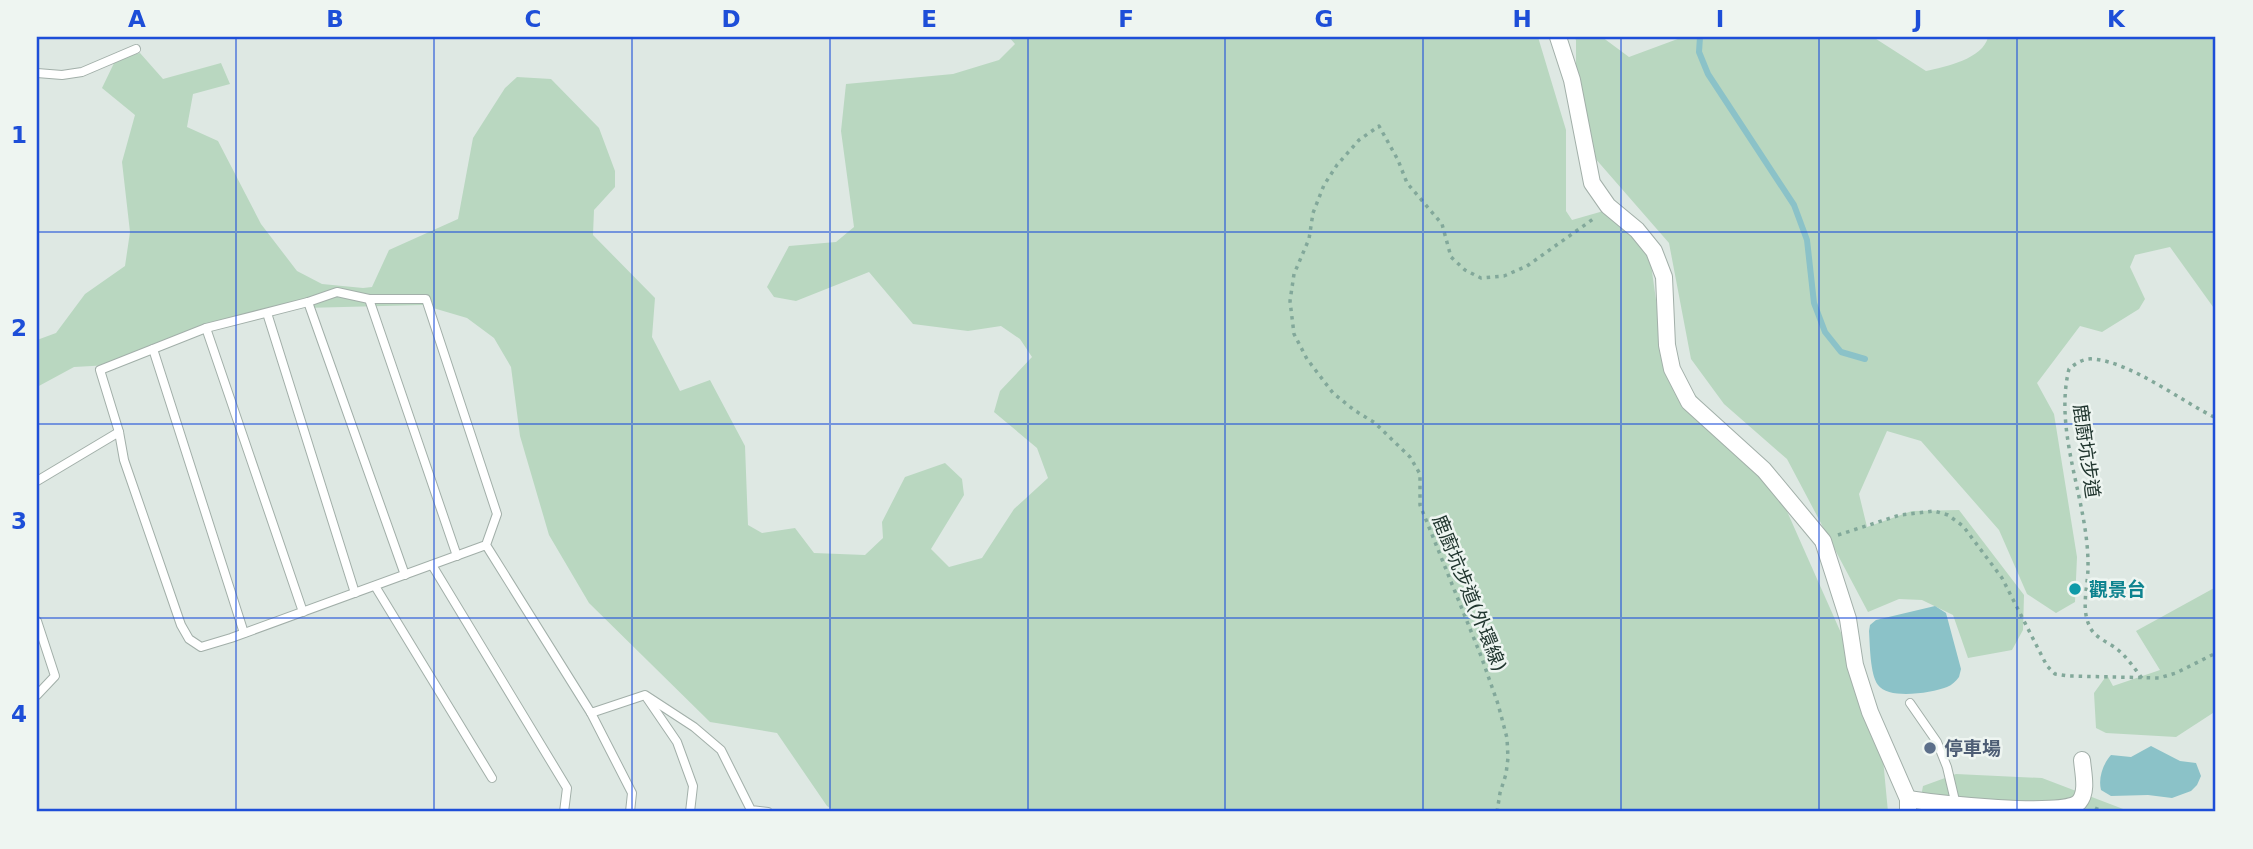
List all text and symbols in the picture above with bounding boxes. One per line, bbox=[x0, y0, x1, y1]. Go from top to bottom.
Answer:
text: A bbox=[128, 6, 146, 32]
text: B bbox=[326, 6, 344, 32]
text: C bbox=[525, 6, 541, 32]
text: D bbox=[721, 6, 741, 32]
text: E bbox=[921, 6, 937, 32]
text: F bbox=[1118, 6, 1134, 32]
text: G bbox=[1315, 6, 1333, 32]
text: H bbox=[1512, 6, 1532, 32]
text: I bbox=[1716, 6, 1724, 32]
text: J bbox=[1912, 6, 1922, 32]
text: K bbox=[2107, 6, 2126, 32]
text: 1 bbox=[11, 122, 27, 148]
text: 2 bbox=[11, 315, 27, 341]
street label: 鹿廚坑步道 bbox=[2069, 402, 2105, 500]
text: 3 bbox=[11, 508, 27, 534]
street label: 鹿廚坑步道(外環線) bbox=[1429, 512, 1511, 674]
place label: 觀景台 bbox=[2089, 578, 2146, 600]
marker: 觀景台 bbox=[2067, 581, 2083, 597]
text: 4 bbox=[11, 701, 27, 727]
place label: 停車場 bbox=[1944, 737, 2001, 759]
marker: 停車場 bbox=[1922, 740, 1938, 756]

